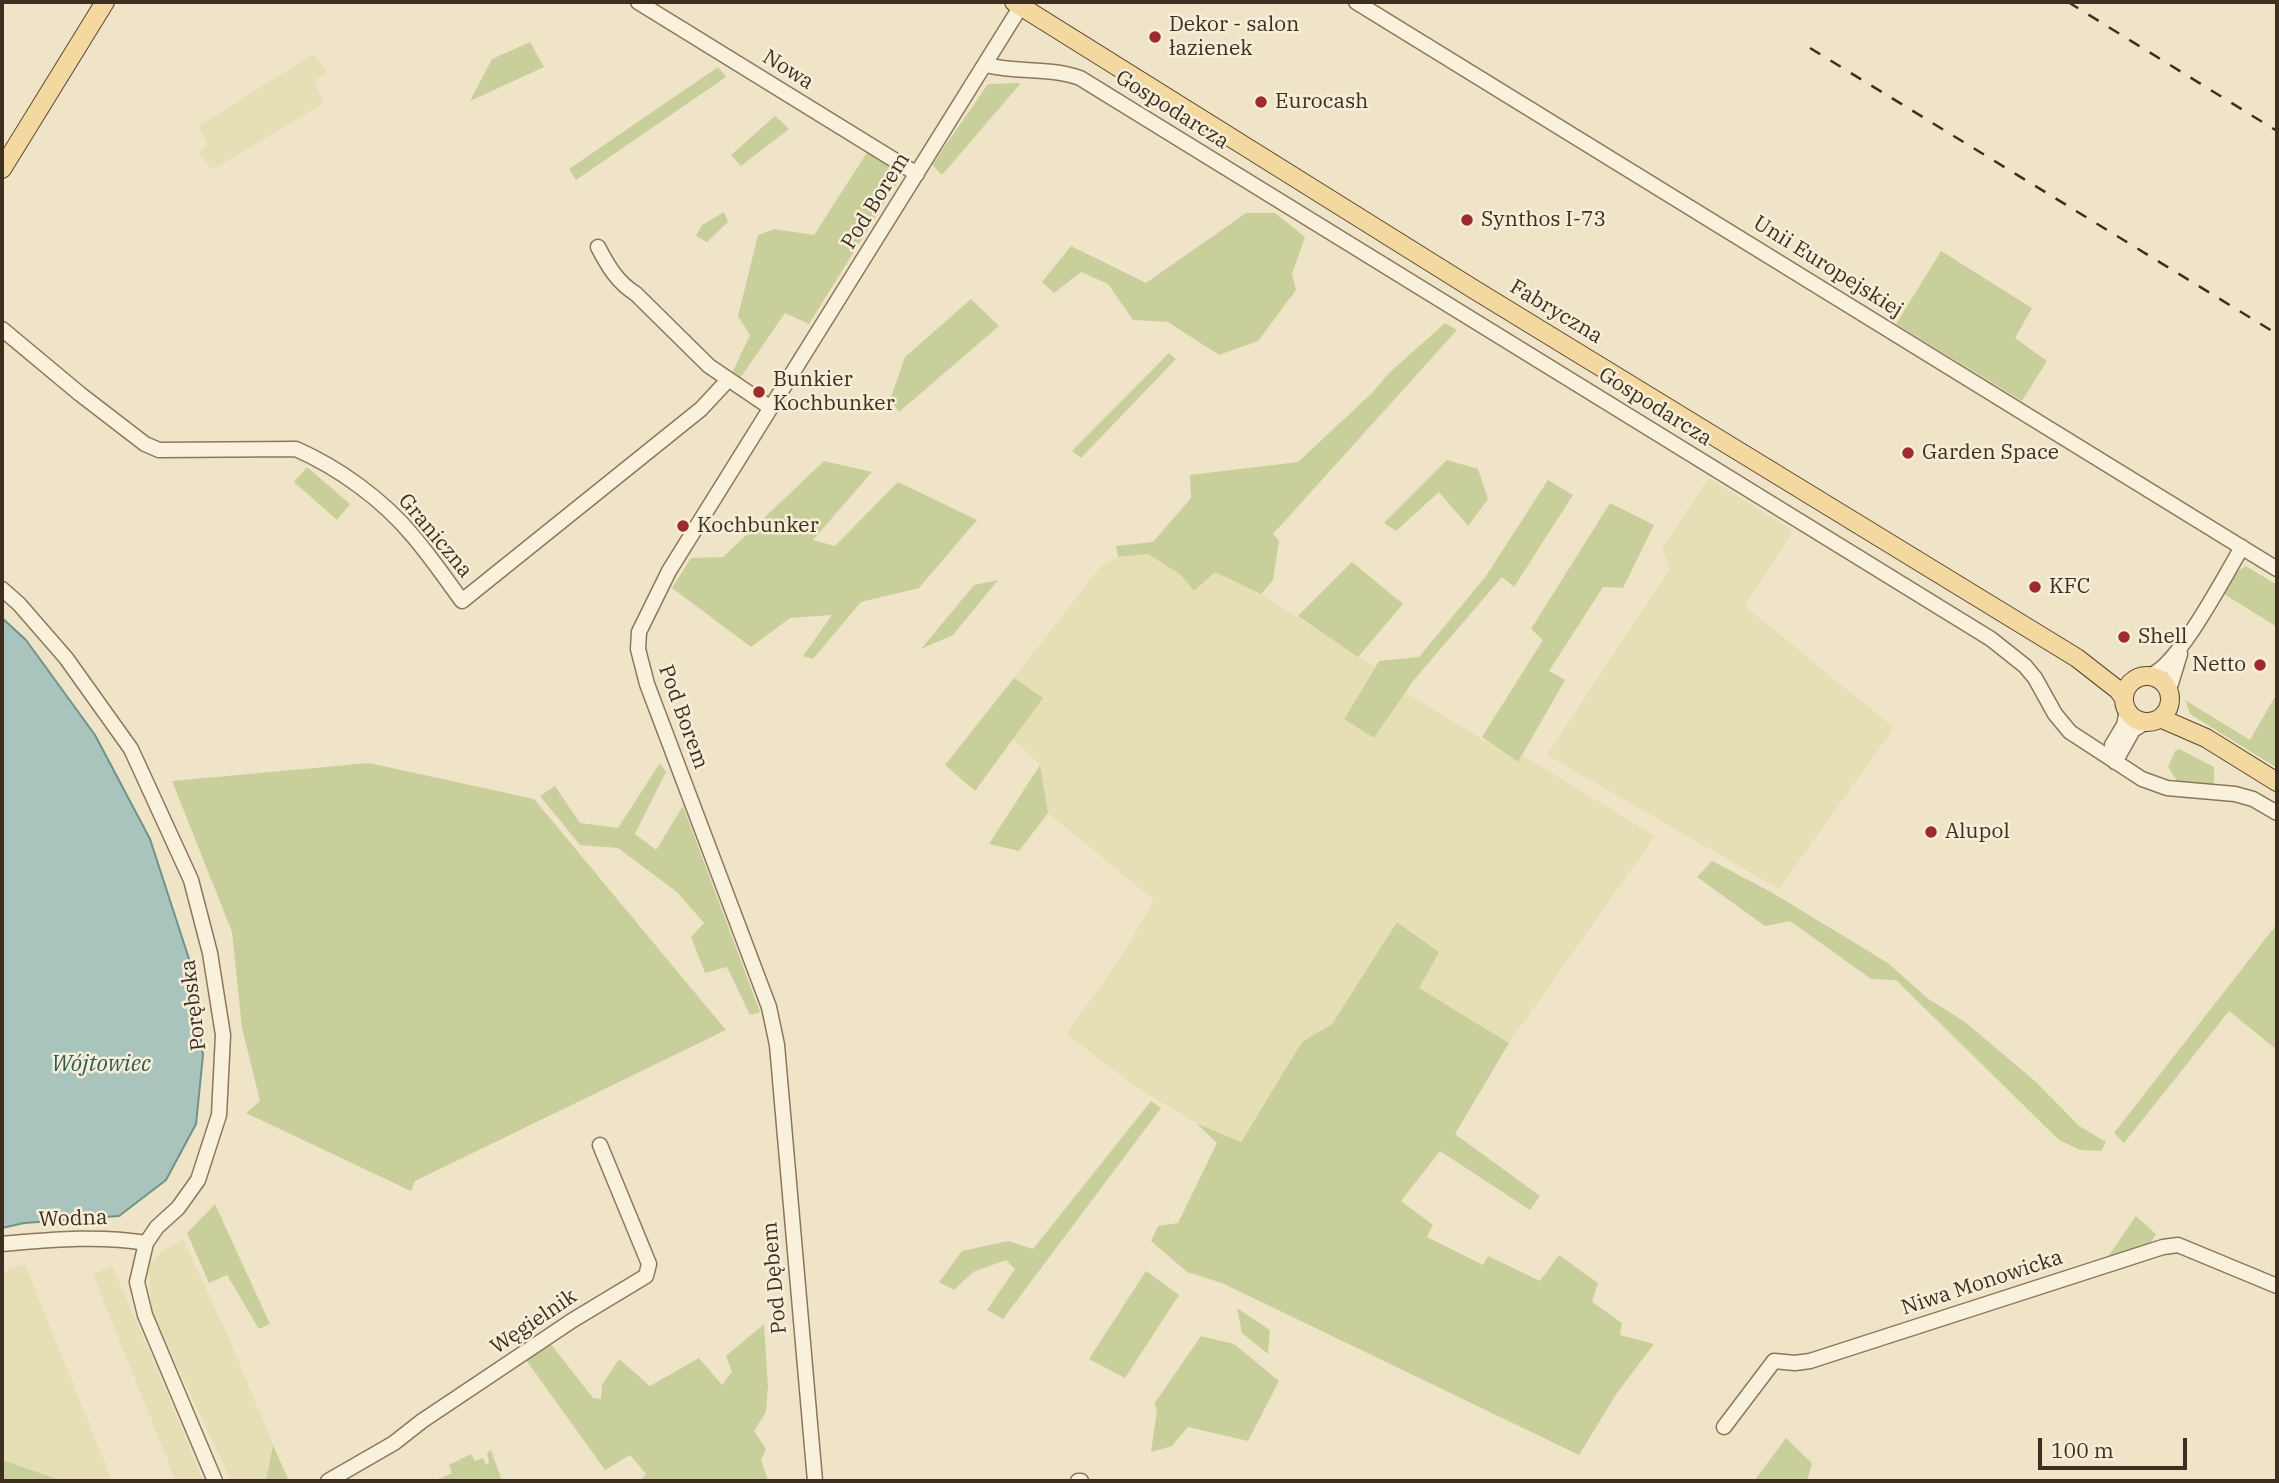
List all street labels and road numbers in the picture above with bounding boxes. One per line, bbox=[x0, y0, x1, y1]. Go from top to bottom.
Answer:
street label: Nowa bbox=[758, 45, 818, 95]
street label: Gospodarcza bbox=[1111, 65, 1233, 155]
street label: Pod Borem bbox=[836, 148, 916, 254]
street label: Unii Europejskiej bbox=[1748, 211, 1908, 323]
street label: Fabryczna bbox=[1505, 275, 1607, 349]
street label: Gospodarcza bbox=[1594, 362, 1716, 452]
street label: Graniczna bbox=[392, 489, 478, 583]
street label: Pod Borem bbox=[653, 662, 713, 772]
street label: Porębska bbox=[176, 958, 212, 1052]
street label: Wodna bbox=[38, 1205, 108, 1233]
street label: Pod Dębem bbox=[758, 1221, 792, 1335]
street label: Niwa Monowicka bbox=[1898, 1245, 2066, 1321]
street label: Węgielnik bbox=[486, 1284, 582, 1360]

